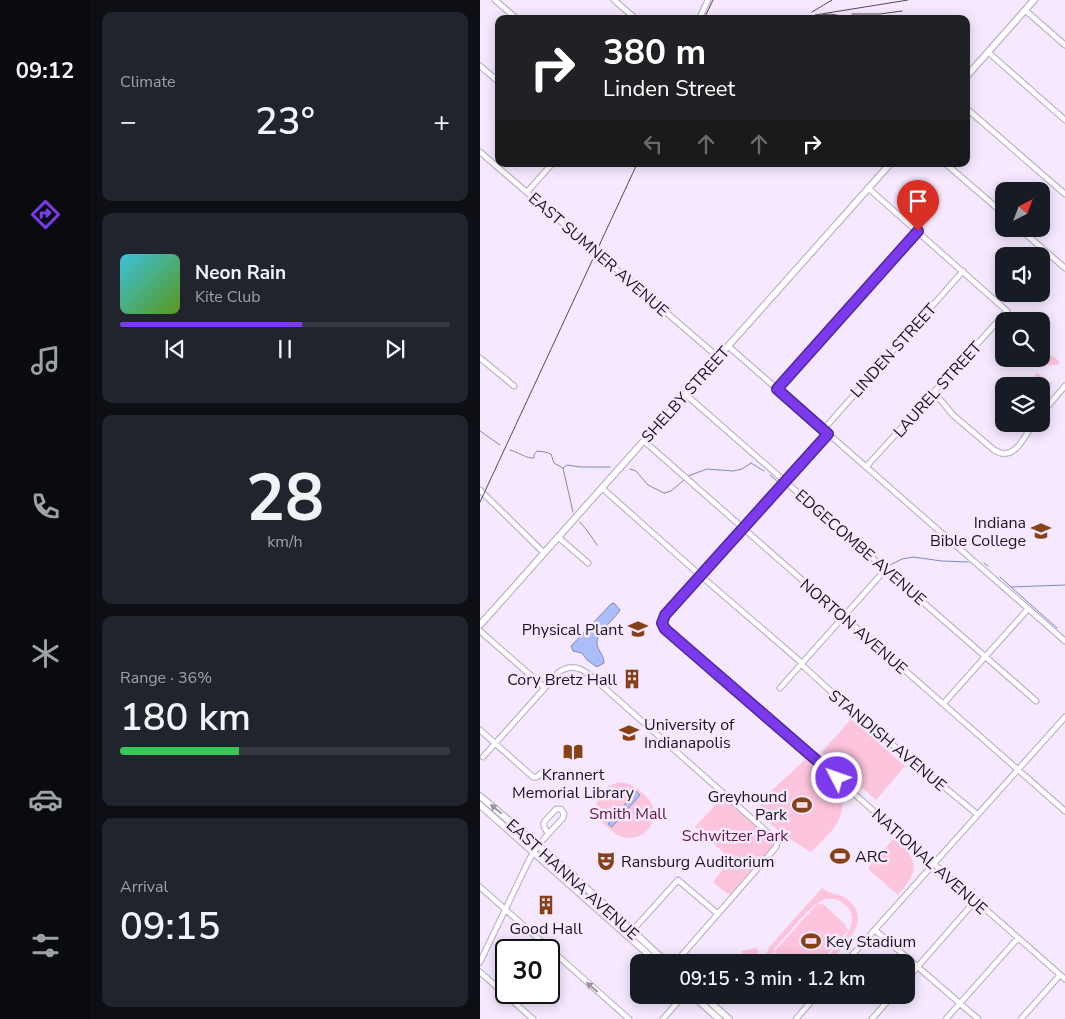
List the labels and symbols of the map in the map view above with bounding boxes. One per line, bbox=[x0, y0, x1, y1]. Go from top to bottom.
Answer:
pin bbox=[897, 180, 939, 231]
north arrow bbox=[995, 182, 1050, 238]
street label: EAST SUMNER AVENUE bbox=[524, 188, 673, 322]
street label: LINDEN STREET bbox=[845, 299, 942, 403]
street label: LAUREL STREET bbox=[889, 337, 987, 443]
street label: SHELBY STREET bbox=[637, 342, 735, 447]
street label: EDGECOMBE AVENUE bbox=[790, 485, 930, 611]
place label: Indiana Bible College bbox=[930, 512, 1026, 552]
school or university icon: Indiana Bible College bbox=[1030, 520, 1052, 542]
street label: NORTON AVENUE bbox=[795, 574, 912, 680]
school or university icon: Physical Plant bbox=[627, 618, 649, 640]
place label: Physical Plant bbox=[522, 619, 623, 641]
building icon: Cory Bretz Hall bbox=[621, 668, 643, 690]
place label: Cory Bretz Hall bbox=[507, 669, 617, 691]
street label: STANDISH AVENUE bbox=[824, 685, 951, 797]
place label: University of Indianapolis bbox=[644, 714, 735, 754]
school or university icon: University of Indianapolis bbox=[618, 722, 640, 744]
library icon: Krannert Memorial Library bbox=[562, 741, 584, 763]
position arrow bbox=[810, 751, 862, 803]
place label: Krannert Memorial Library bbox=[512, 764, 635, 804]
place label: Greyhound Park bbox=[708, 786, 788, 826]
sports icon: Greyhound Park bbox=[791, 794, 813, 816]
park label: Smith Mall bbox=[589, 803, 667, 825]
one-way arrow bbox=[489, 804, 502, 815]
street label: NATIONAL AVENUE bbox=[867, 804, 992, 920]
street label: EAST HANNA AVENUE bbox=[501, 814, 643, 945]
park label: Schwitzer Park bbox=[682, 825, 789, 847]
sports icon: ARC bbox=[829, 845, 851, 867]
place label: ARC bbox=[855, 846, 888, 868]
theatre icon: Ransburg Auditorium bbox=[595, 850, 617, 872]
place label: Ransburg Auditorium bbox=[621, 851, 775, 873]
building icon: Good Hall bbox=[535, 894, 557, 916]
place label: Good Hall bbox=[510, 918, 583, 940]
sports icon: Key Stadium bbox=[800, 930, 822, 952]
place label: Key Stadium bbox=[826, 931, 916, 953]
speed limit sign: 30 bbox=[495, 939, 560, 1004]
one-way arrow bbox=[587, 981, 599, 993]

